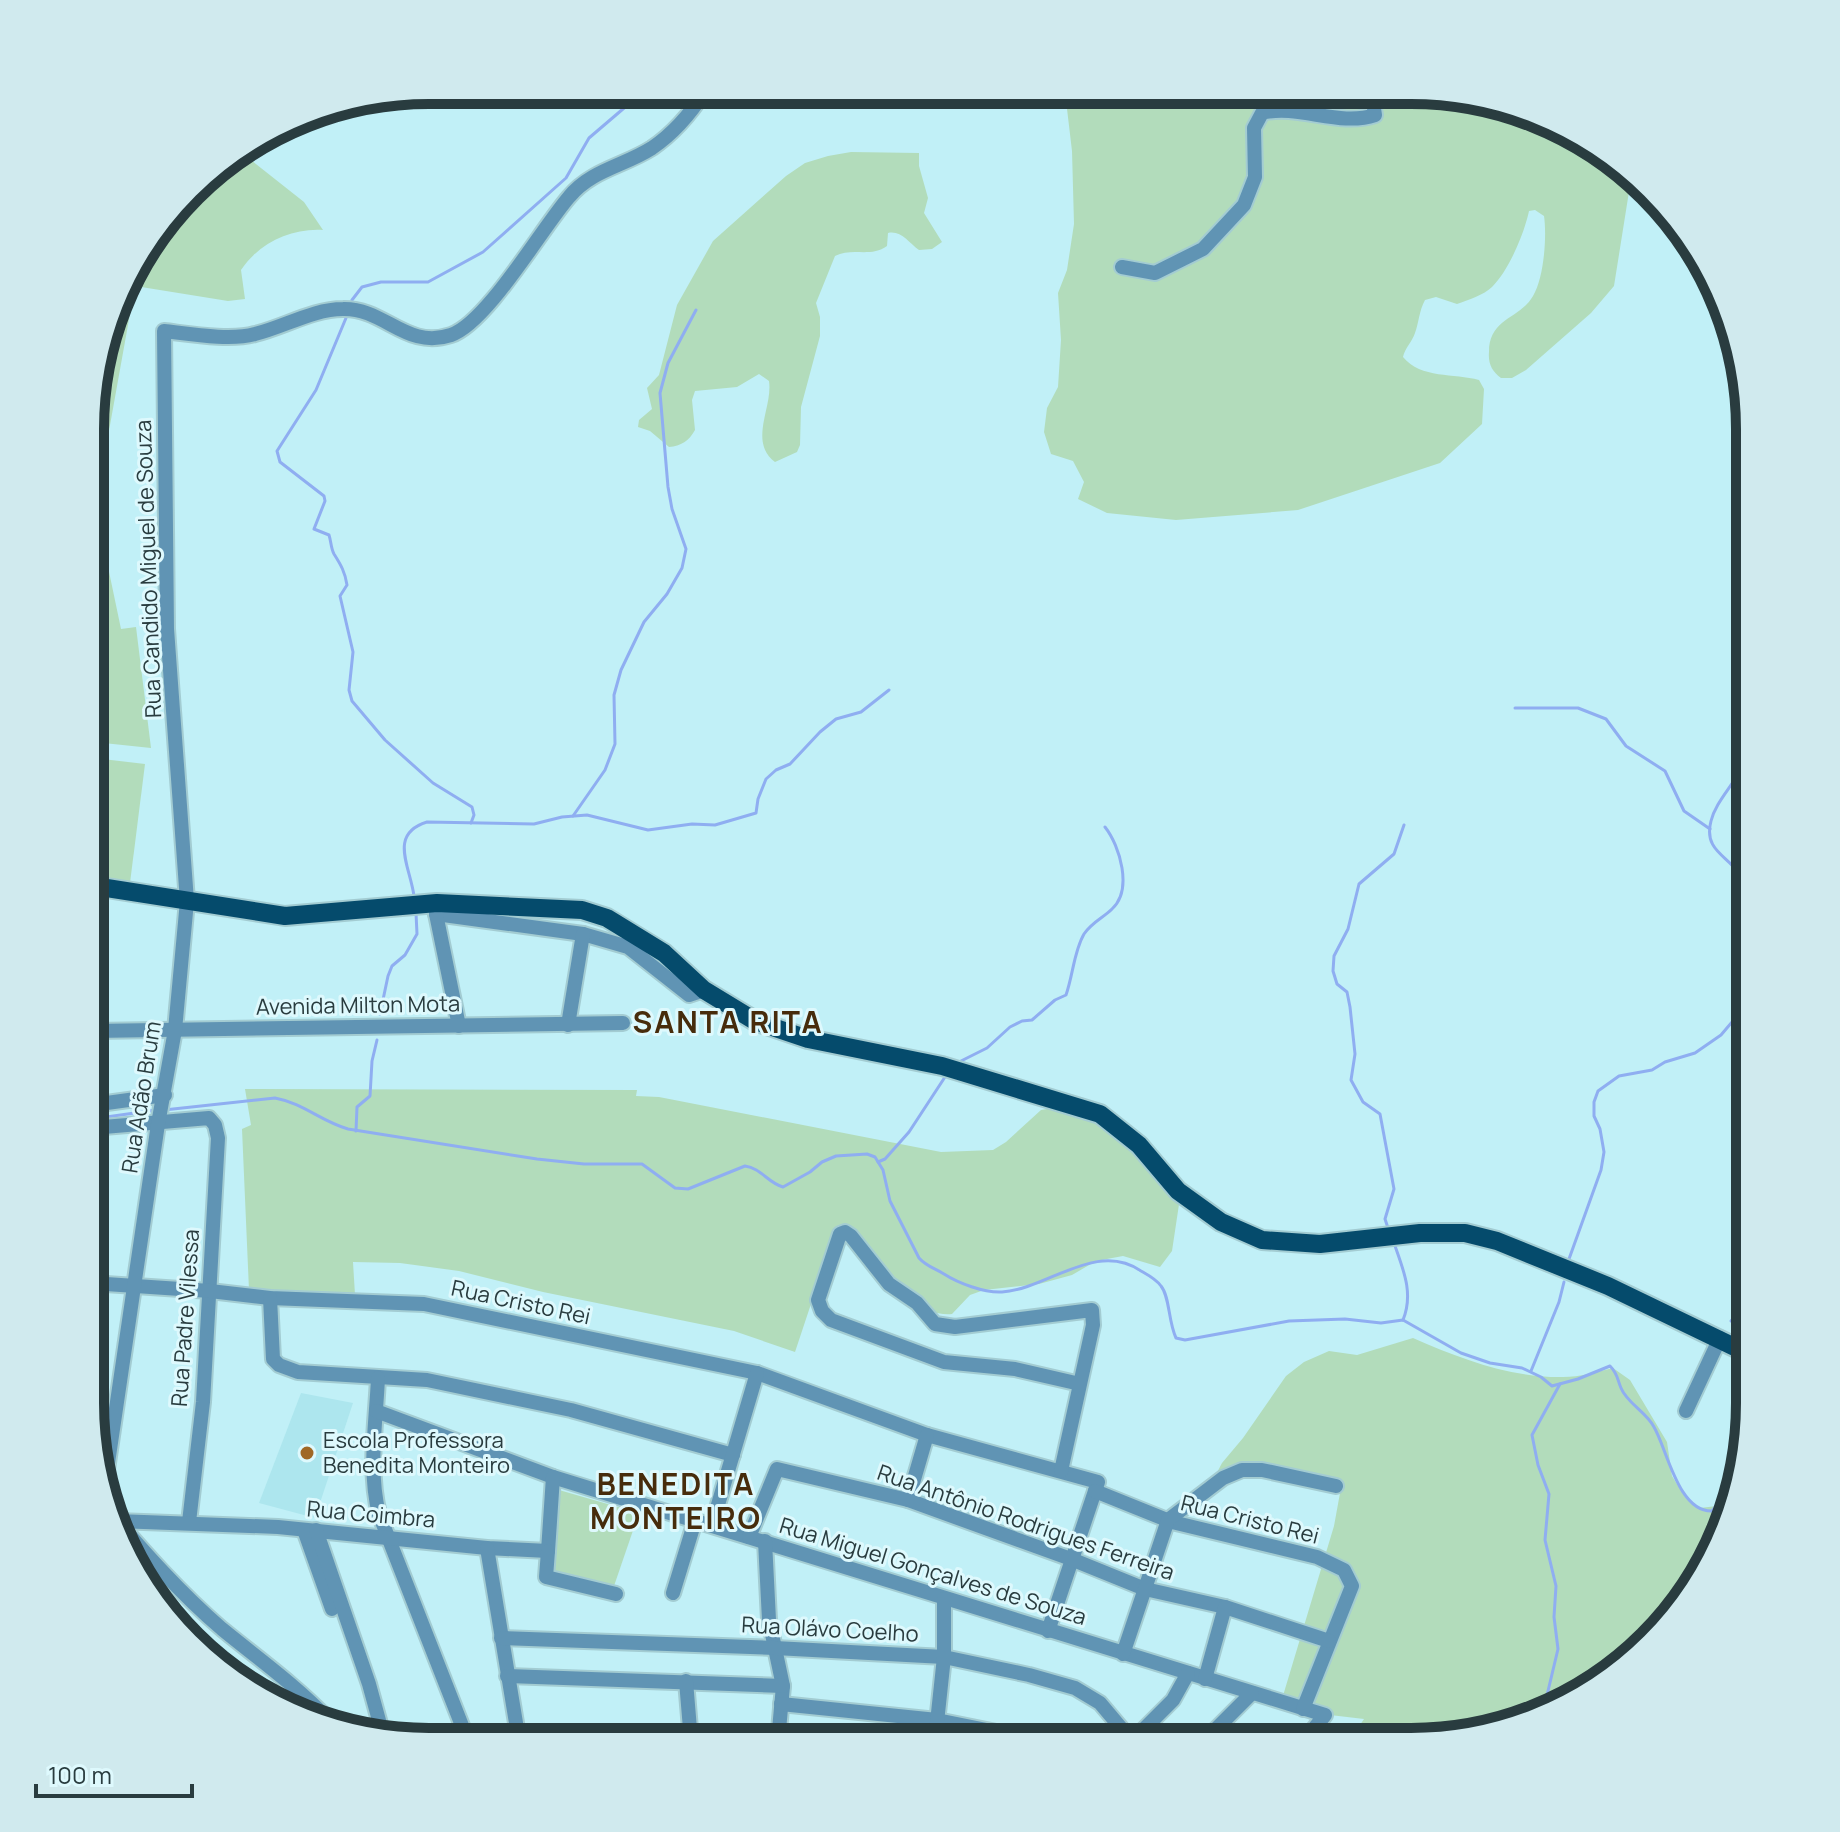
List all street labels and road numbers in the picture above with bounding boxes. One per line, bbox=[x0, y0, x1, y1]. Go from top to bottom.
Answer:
street label: Rua Candido Miguel de Souza bbox=[128, 419, 168, 719]
street label: Avenida Milton Mota bbox=[256, 988, 460, 1022]
street label: Rua Adão Brum bbox=[114, 1019, 168, 1175]
street label: Rua Padre Vilessa bbox=[164, 1228, 206, 1408]
street label: Rua Cristo Rei bbox=[449, 1273, 593, 1331]
street label: Rua Antônio Rodrigues Ferreira bbox=[873, 1457, 1179, 1587]
street label: Rua Cristo Rei bbox=[1178, 1487, 1322, 1551]
street label: Rua Coimbra bbox=[306, 1493, 436, 1535]
street label: Rua Miguel Gonçalves de Souza bbox=[776, 1510, 1090, 1632]
street label: Rua Olávo Coelho bbox=[741, 1609, 919, 1649]

